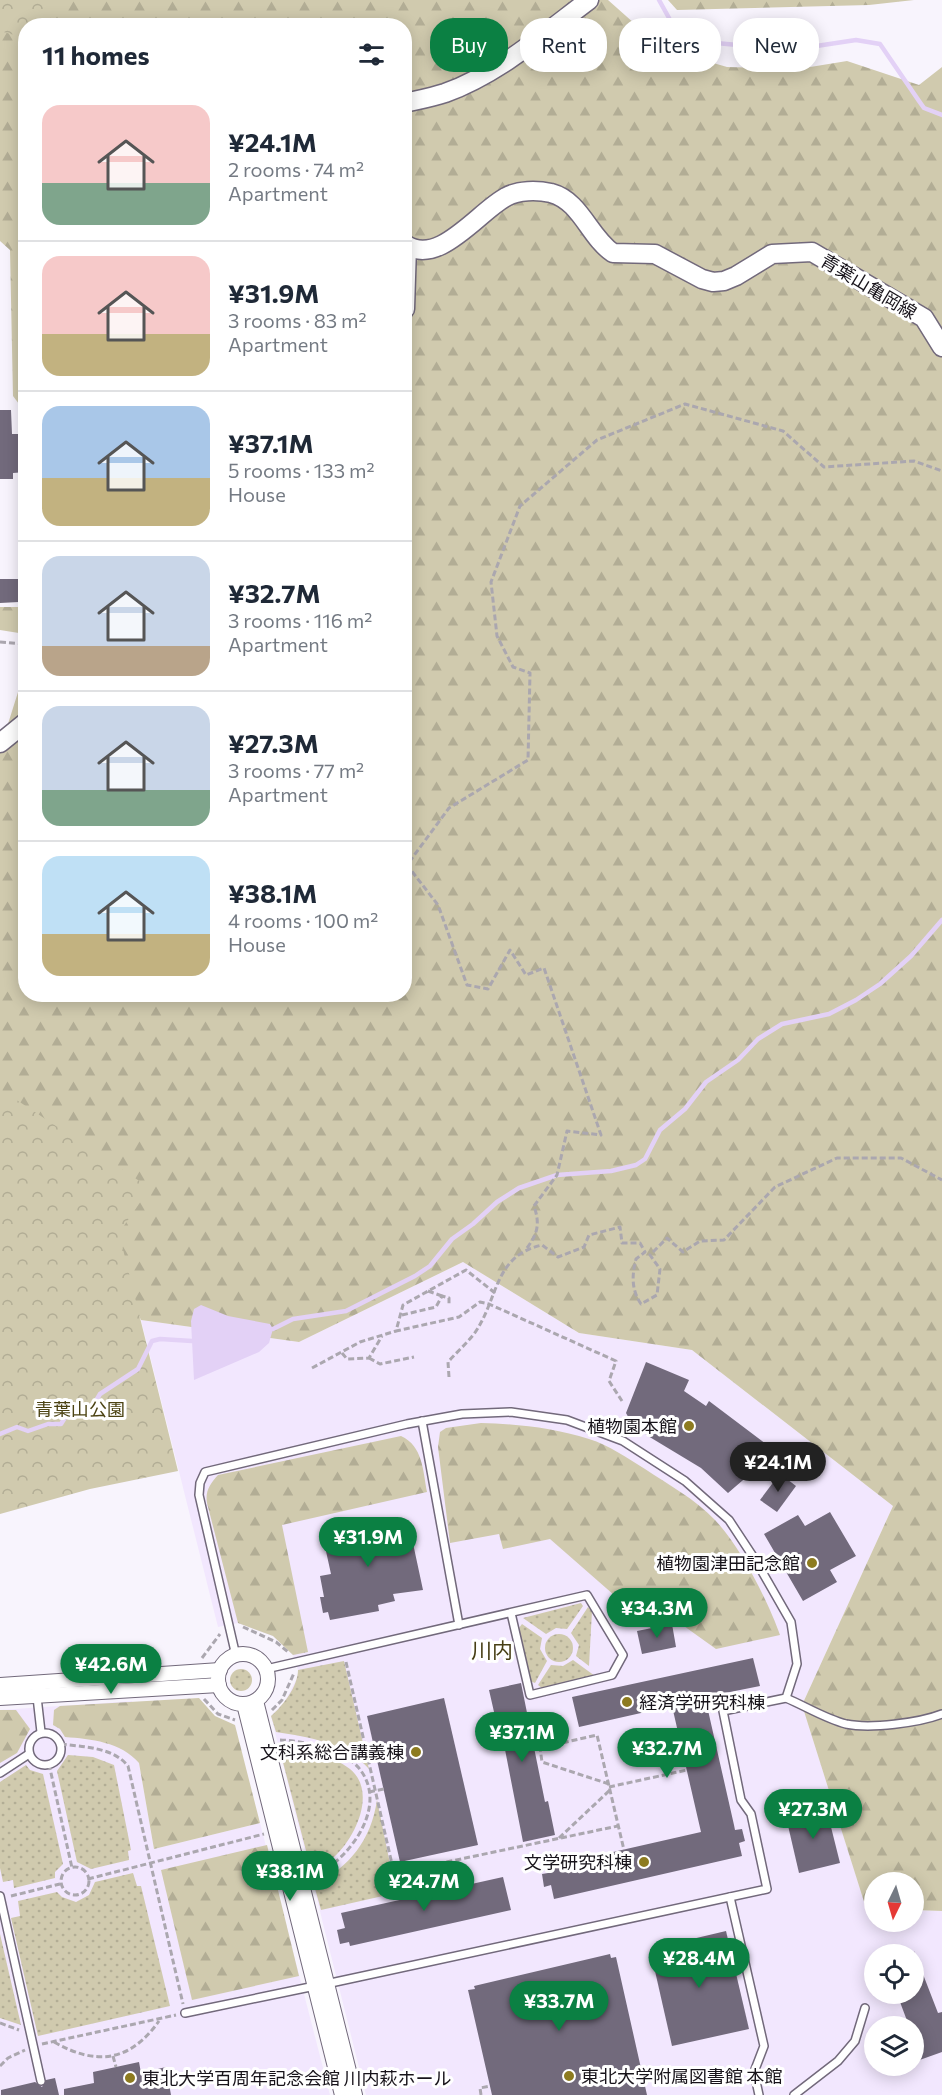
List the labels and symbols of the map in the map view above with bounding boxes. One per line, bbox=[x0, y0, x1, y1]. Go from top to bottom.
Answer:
street label: 青葉山亀岡線 bbox=[817, 249, 921, 323]
park label: 青葉山公園 bbox=[35, 1398, 125, 1420]
place label: 植物園本館 bbox=[587, 1415, 677, 1437]
marker: 植物園本館 bbox=[682, 1419, 696, 1433]
pin: ¥24.1M bbox=[729, 1442, 827, 1493]
pin: ¥31.9M bbox=[319, 1517, 417, 1568]
place label: 植物園津田記念館 bbox=[656, 1552, 800, 1574]
marker: 植物園津田記念館 bbox=[805, 1556, 819, 1570]
pin: ¥34.3M bbox=[608, 1588, 706, 1639]
district label: 川内 bbox=[471, 1637, 513, 1662]
pin: ¥42.6M bbox=[62, 1644, 160, 1695]
place label: 経済学研究科棟 bbox=[639, 1691, 765, 1713]
marker: 経済学研究科棟 bbox=[620, 1695, 634, 1709]
pin: ¥37.1M bbox=[473, 1712, 571, 1763]
pin: ¥32.7M bbox=[618, 1728, 716, 1779]
place label: 文科系総合講義棟 bbox=[260, 1741, 404, 1763]
marker: 文科系総合講義棟 bbox=[409, 1745, 423, 1759]
pin: ¥27.3M bbox=[764, 1789, 862, 1840]
pin: ¥38.1M bbox=[241, 1851, 339, 1902]
place label: 文学研究科棟 bbox=[524, 1851, 632, 1873]
marker: 文学研究科棟 bbox=[637, 1855, 651, 1869]
pin: ¥24.7M bbox=[375, 1861, 473, 1912]
north arrow bbox=[864, 1872, 924, 1932]
pin: ¥28.4M bbox=[650, 1938, 748, 1989]
pin: ¥33.7M bbox=[510, 1981, 608, 2032]
place label: 東北大学附属図書館 本館 bbox=[581, 2065, 782, 2087]
place label: 東北大学百周年記念会館 川内萩ホール bbox=[142, 2067, 451, 2089]
marker: 東北大学附属図書館 本館 bbox=[562, 2069, 576, 2083]
marker: 東北大学百周年記念会館 川内萩ホール bbox=[123, 2071, 137, 2085]

